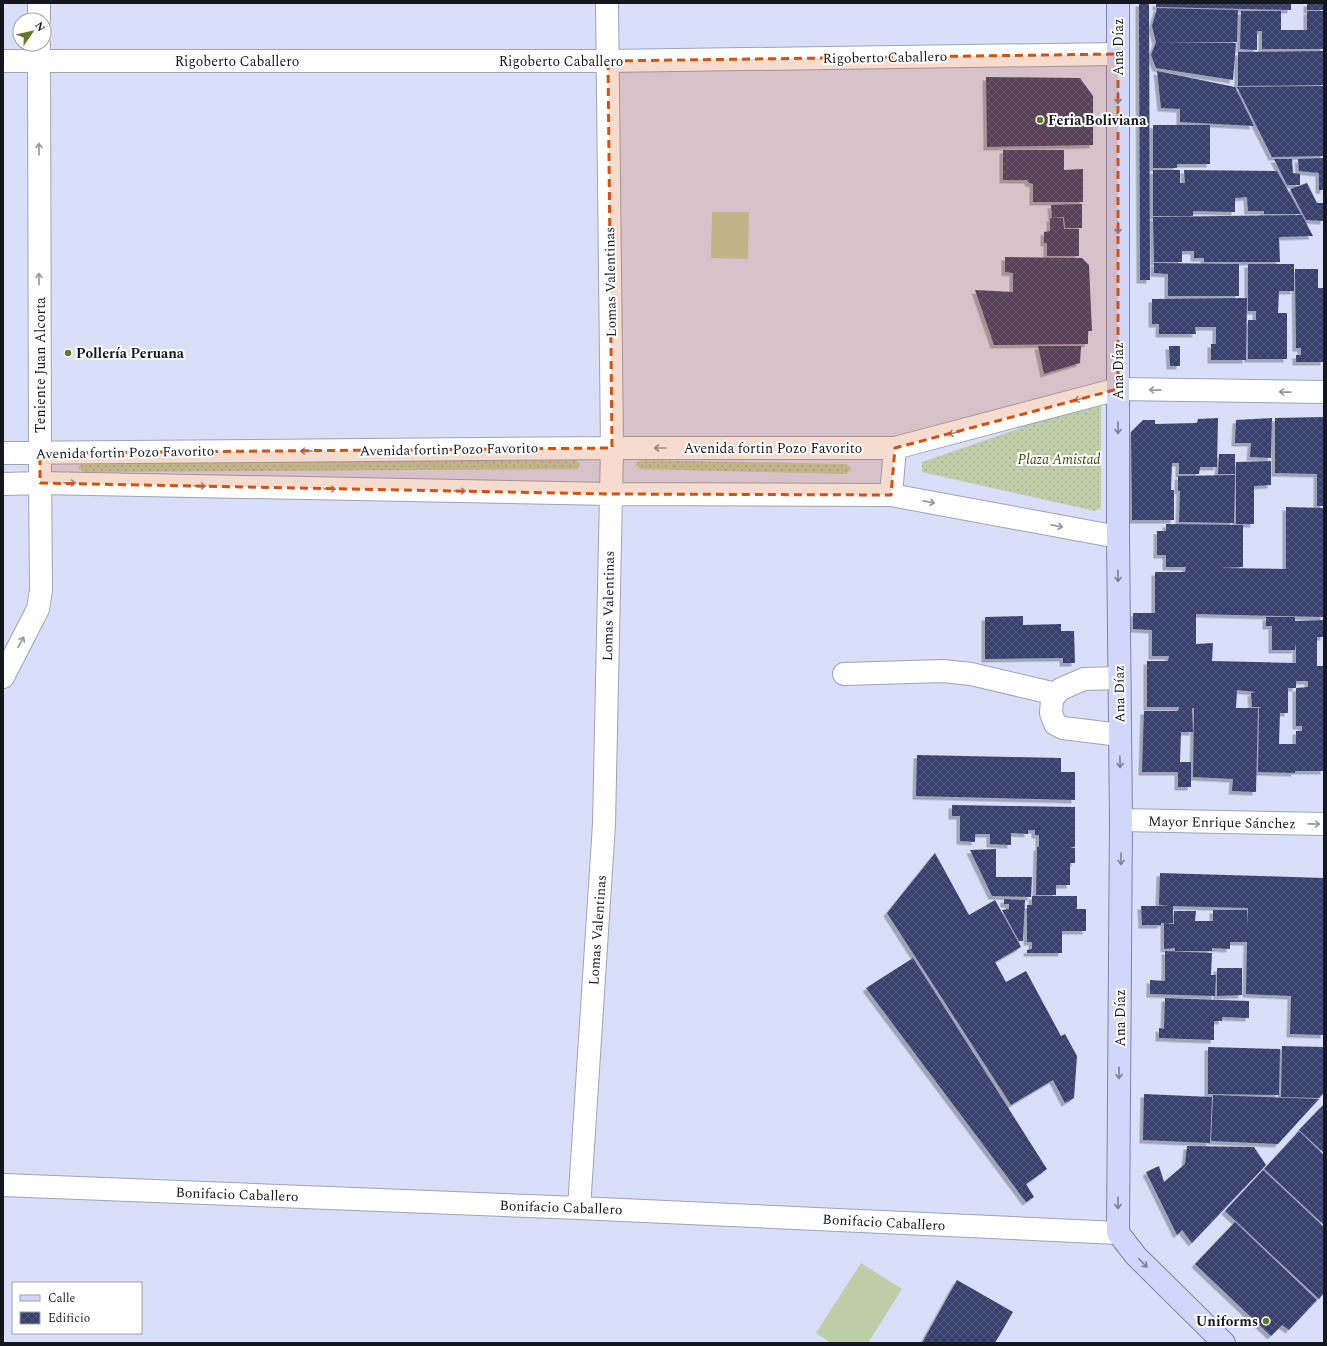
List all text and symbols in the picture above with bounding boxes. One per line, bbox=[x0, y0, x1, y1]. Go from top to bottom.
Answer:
north arrow bbox=[12, 12, 52, 52]
text: N bbox=[30, 18, 49, 35]
street label: Ana Díaz bbox=[1108, 18, 1129, 76]
street label: Rigoberto Caballero bbox=[823, 46, 948, 69]
street label: Rigoberto Caballero bbox=[175, 51, 299, 72]
street label: Rigoberto Caballero bbox=[499, 51, 623, 72]
one-way arrow bbox=[1114, 91, 1122, 104]
place label: Feria Boliviana bbox=[1048, 110, 1147, 131]
marker: Feria Boliviana bbox=[1035, 115, 1045, 125]
one-way arrow bbox=[35, 143, 43, 156]
one-way arrow bbox=[1114, 221, 1122, 234]
street label: Lomas Valentinas bbox=[599, 227, 622, 337]
one-way arrow bbox=[35, 273, 43, 286]
street label: Teniente Juan Alcorta bbox=[30, 297, 51, 433]
street label: Ana Díaz bbox=[1108, 342, 1129, 400]
place label: Pollería Peruana bbox=[76, 343, 185, 364]
marker: Pollería Peruana bbox=[63, 348, 73, 358]
one-way arrow bbox=[1149, 386, 1162, 394]
one-way arrow bbox=[1279, 388, 1292, 396]
one-way arrow bbox=[1074, 396, 1087, 404]
one-way arrow bbox=[1114, 421, 1122, 434]
one-way arrow bbox=[948, 429, 961, 437]
street label: Avenida fortin Pozo Favorito bbox=[360, 437, 538, 462]
street label: Avenida fortin Pozo Favorito bbox=[684, 438, 862, 459]
street label: Avenida fortin Pozo Favorito bbox=[36, 440, 214, 465]
one-way arrow bbox=[654, 444, 667, 452]
one-way arrow bbox=[300, 447, 313, 455]
park label: Plaza Amistad bbox=[1017, 449, 1101, 470]
one-way arrow bbox=[63, 480, 76, 487]
one-way arrow bbox=[193, 482, 206, 490]
one-way arrow bbox=[323, 485, 336, 492]
one-way arrow bbox=[453, 487, 466, 495]
one-way arrow bbox=[922, 498, 935, 506]
one-way arrow bbox=[1050, 522, 1063, 530]
street label: Lomas Valentinas bbox=[597, 551, 620, 661]
one-way arrow bbox=[1114, 569, 1122, 582]
one-way arrow bbox=[17, 636, 25, 648]
street label: Ana Díaz bbox=[1108, 665, 1131, 723]
one-way arrow bbox=[1116, 755, 1124, 768]
street label: Mayor Enrique Sánchez bbox=[1148, 811, 1296, 834]
one-way arrow bbox=[1307, 820, 1320, 828]
one-way arrow bbox=[1117, 852, 1125, 865]
street label: Lomas Valentinas bbox=[583, 874, 612, 986]
street label: Ana Díaz bbox=[1110, 989, 1131, 1047]
one-way arrow bbox=[1115, 1066, 1123, 1079]
street label: Bonifacio Caballero bbox=[175, 1182, 299, 1207]
street label: Bonifacio Caballero bbox=[499, 1195, 623, 1220]
one-way arrow bbox=[1114, 1196, 1122, 1209]
street label: Bonifacio Caballero bbox=[822, 1209, 946, 1236]
one-way arrow bbox=[1138, 1258, 1148, 1268]
legend bbox=[12, 1282, 142, 1334]
text: Calle bbox=[48, 1289, 76, 1308]
text: Edificio bbox=[48, 1309, 90, 1328]
place label: Uniforms bbox=[1196, 1311, 1258, 1332]
marker: Uniforms bbox=[1261, 1316, 1271, 1326]

